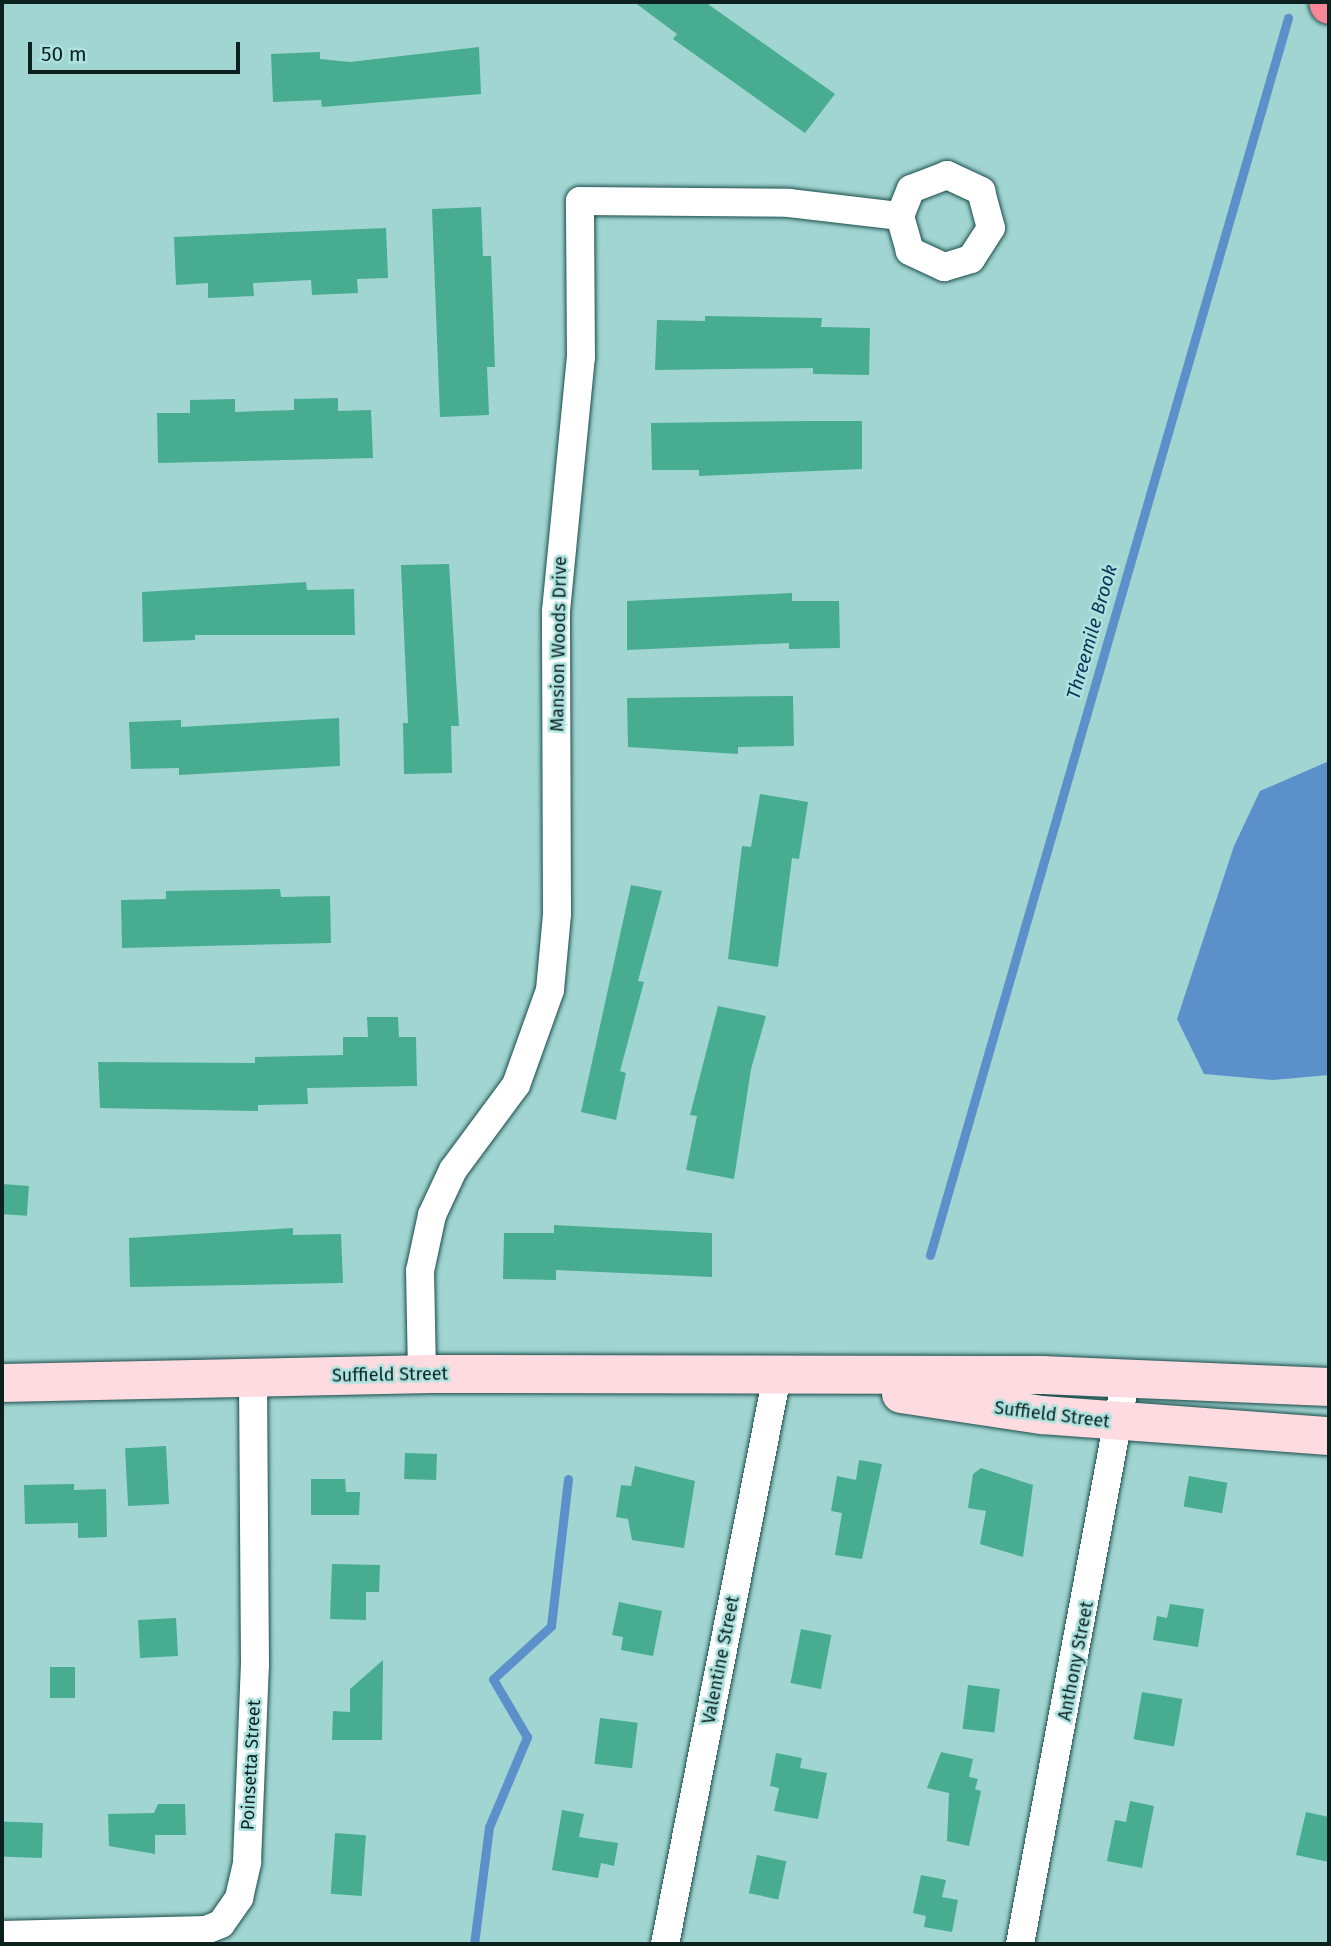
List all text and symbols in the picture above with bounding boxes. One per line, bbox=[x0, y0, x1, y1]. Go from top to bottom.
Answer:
scale bar bbox=[32, 28, 243, 72]
text: 50 m bbox=[41, 41, 87, 67]
street label: Mansion Woods Drive bbox=[547, 556, 571, 732]
water label: Threemile Brook bbox=[1062, 562, 1122, 702]
street label: Suffield Street bbox=[332, 1363, 448, 1387]
street label: Suffield Street bbox=[993, 1397, 1111, 1433]
street label: Valentine Street bbox=[698, 1594, 744, 1726]
street label: Anthony Street bbox=[1054, 1599, 1098, 1723]
street label: Poinsetta Street bbox=[237, 1699, 265, 1831]

